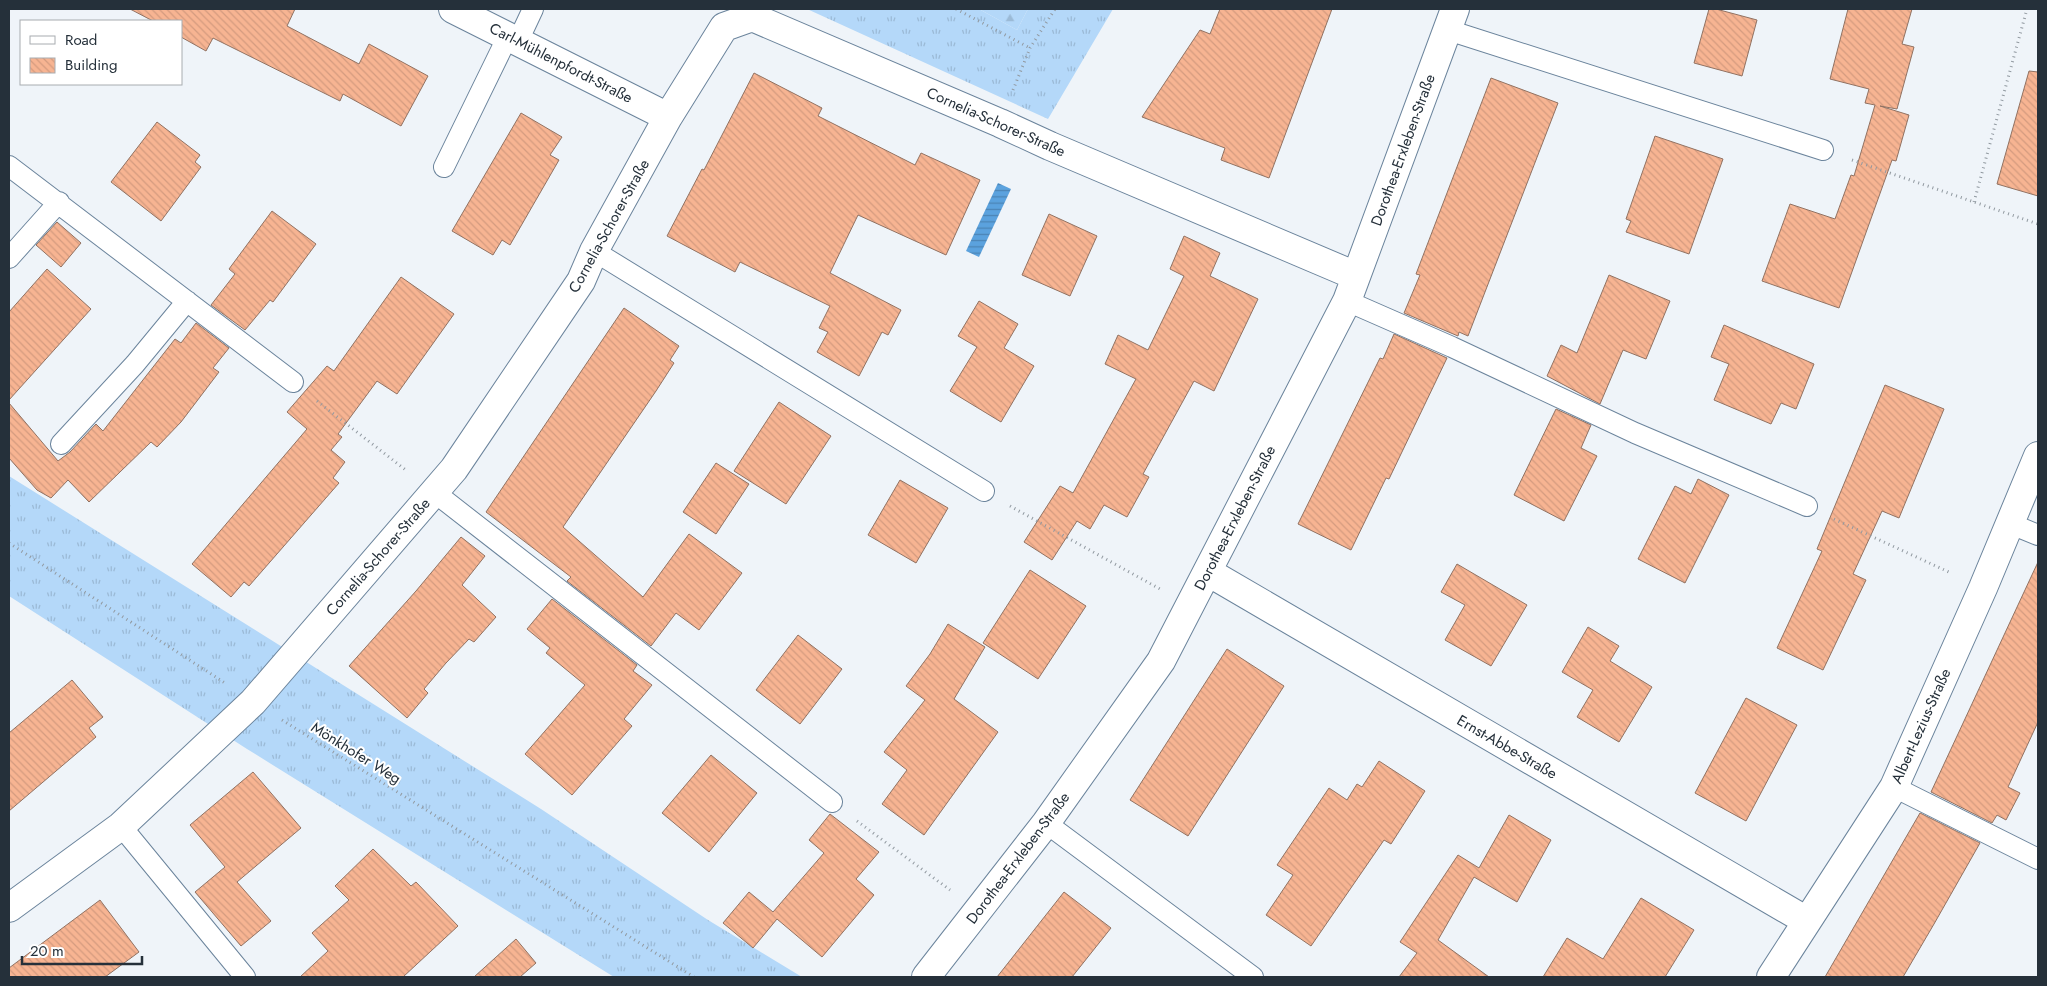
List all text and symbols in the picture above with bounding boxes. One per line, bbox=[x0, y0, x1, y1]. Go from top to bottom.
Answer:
street label: Carl-Mühlenpfordt-Straße bbox=[486, 17, 637, 109]
legend bbox=[20, 20, 182, 85]
text: Road bbox=[65, 29, 97, 51]
text: Building bbox=[65, 54, 117, 76]
street label: Dorothea-Erxleben-Straße bbox=[1365, 71, 1441, 229]
street label: Cornelia-Schorer-Straße bbox=[923, 82, 1069, 163]
street label: Cornelia-Schorer-Straße bbox=[563, 155, 655, 297]
street label: Dorothea-Erxleben-Straße bbox=[1189, 441, 1281, 594]
street label: Cornelia-Schorer-Straße bbox=[321, 493, 436, 621]
street label: Albert-Lezius-Straße bbox=[1886, 665, 1956, 787]
street label: Ernst-Abbe-Straße bbox=[1453, 709, 1561, 785]
street label: Mönkhofer Weg bbox=[307, 717, 405, 789]
street label: Dorothea-Erxleben-Straße bbox=[961, 787, 1075, 929]
scale bar bbox=[22, 934, 142, 966]
text: 20 m bbox=[30, 940, 64, 962]

